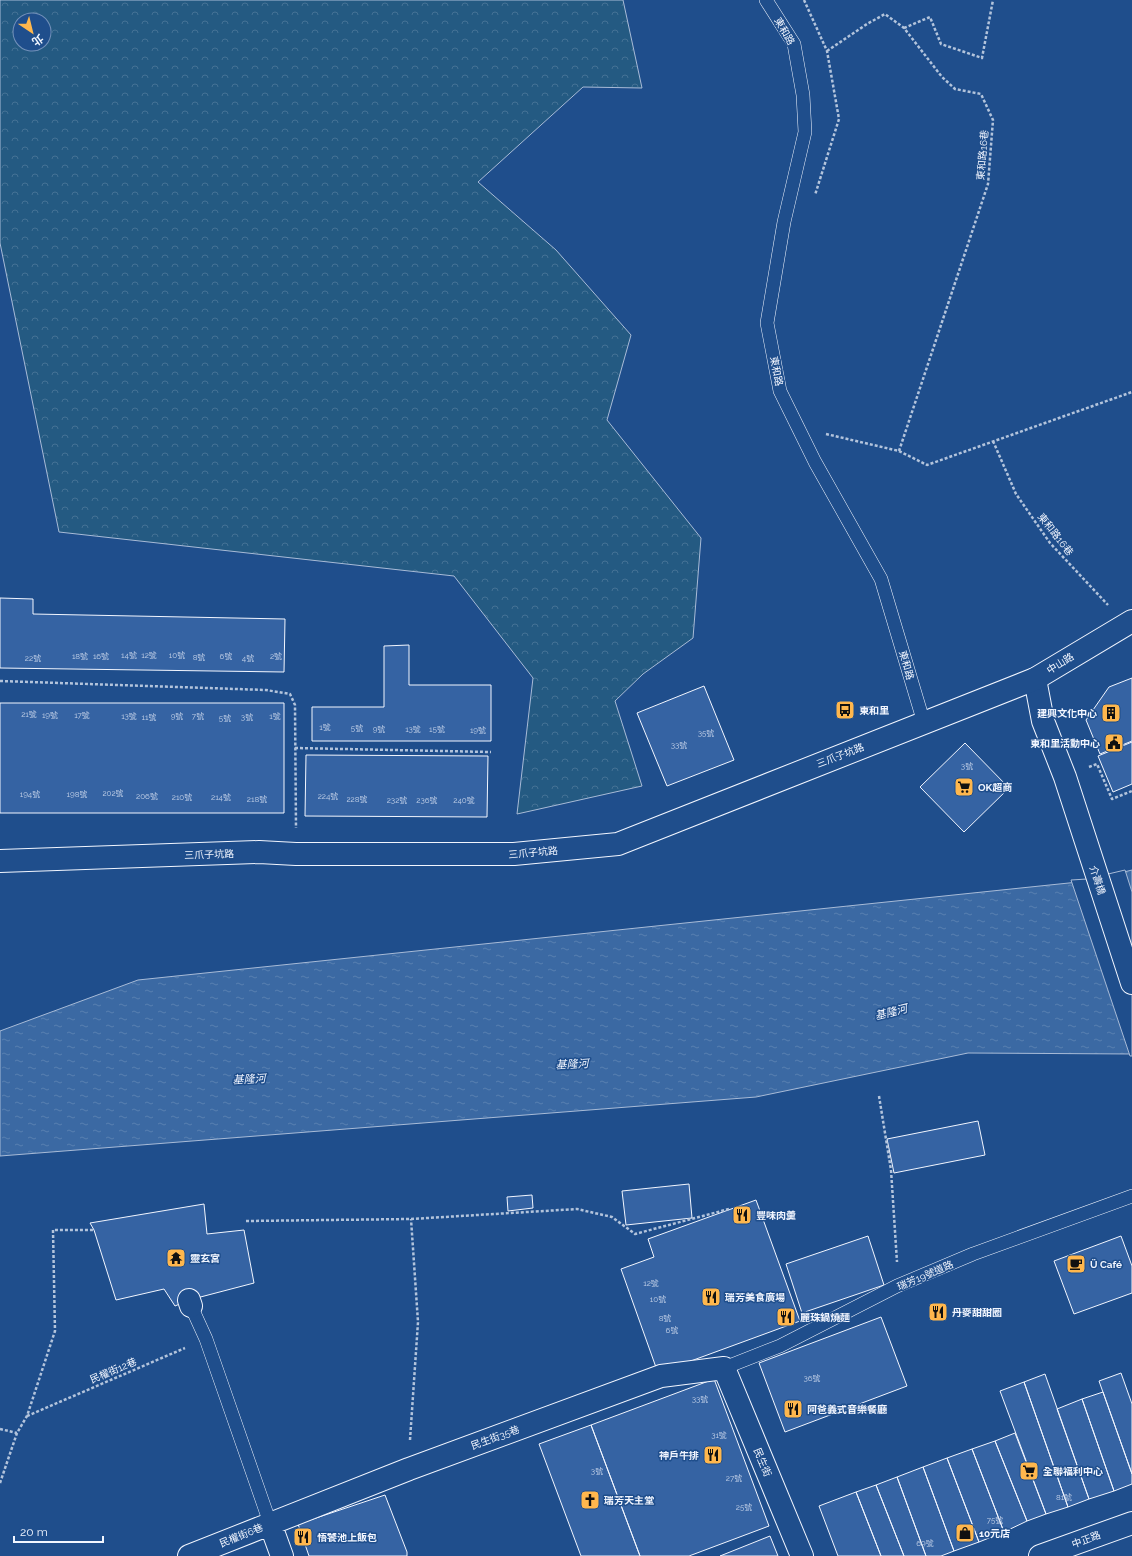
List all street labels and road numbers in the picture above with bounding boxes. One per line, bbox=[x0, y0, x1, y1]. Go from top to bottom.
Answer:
street label: 東和路 bbox=[772, 16, 797, 47]
street label: 東和路16巷 bbox=[975, 130, 990, 181]
street label: 東和路 bbox=[768, 355, 785, 387]
street label: 東和路16巷 bbox=[1036, 511, 1075, 558]
street label: 東和路 bbox=[897, 649, 916, 681]
street label: 中山路 bbox=[1045, 651, 1076, 676]
street label: 三爪子坑路 bbox=[815, 741, 865, 770]
street label: 三爪子坑路 bbox=[508, 845, 558, 860]
street label: 三爪子坑路 bbox=[184, 848, 234, 861]
street label: 介壽橋 bbox=[1088, 864, 1107, 896]
street label: 瑞芳19號道路 bbox=[895, 1259, 955, 1292]
street label: 民權街12巷 bbox=[88, 1356, 138, 1385]
street label: 民生街35巷 bbox=[469, 1424, 521, 1451]
street label: 民生街 bbox=[752, 1446, 773, 1478]
street label: 民權街6巷 bbox=[218, 1522, 265, 1549]
street label: 中正路 bbox=[1070, 1529, 1102, 1550]

